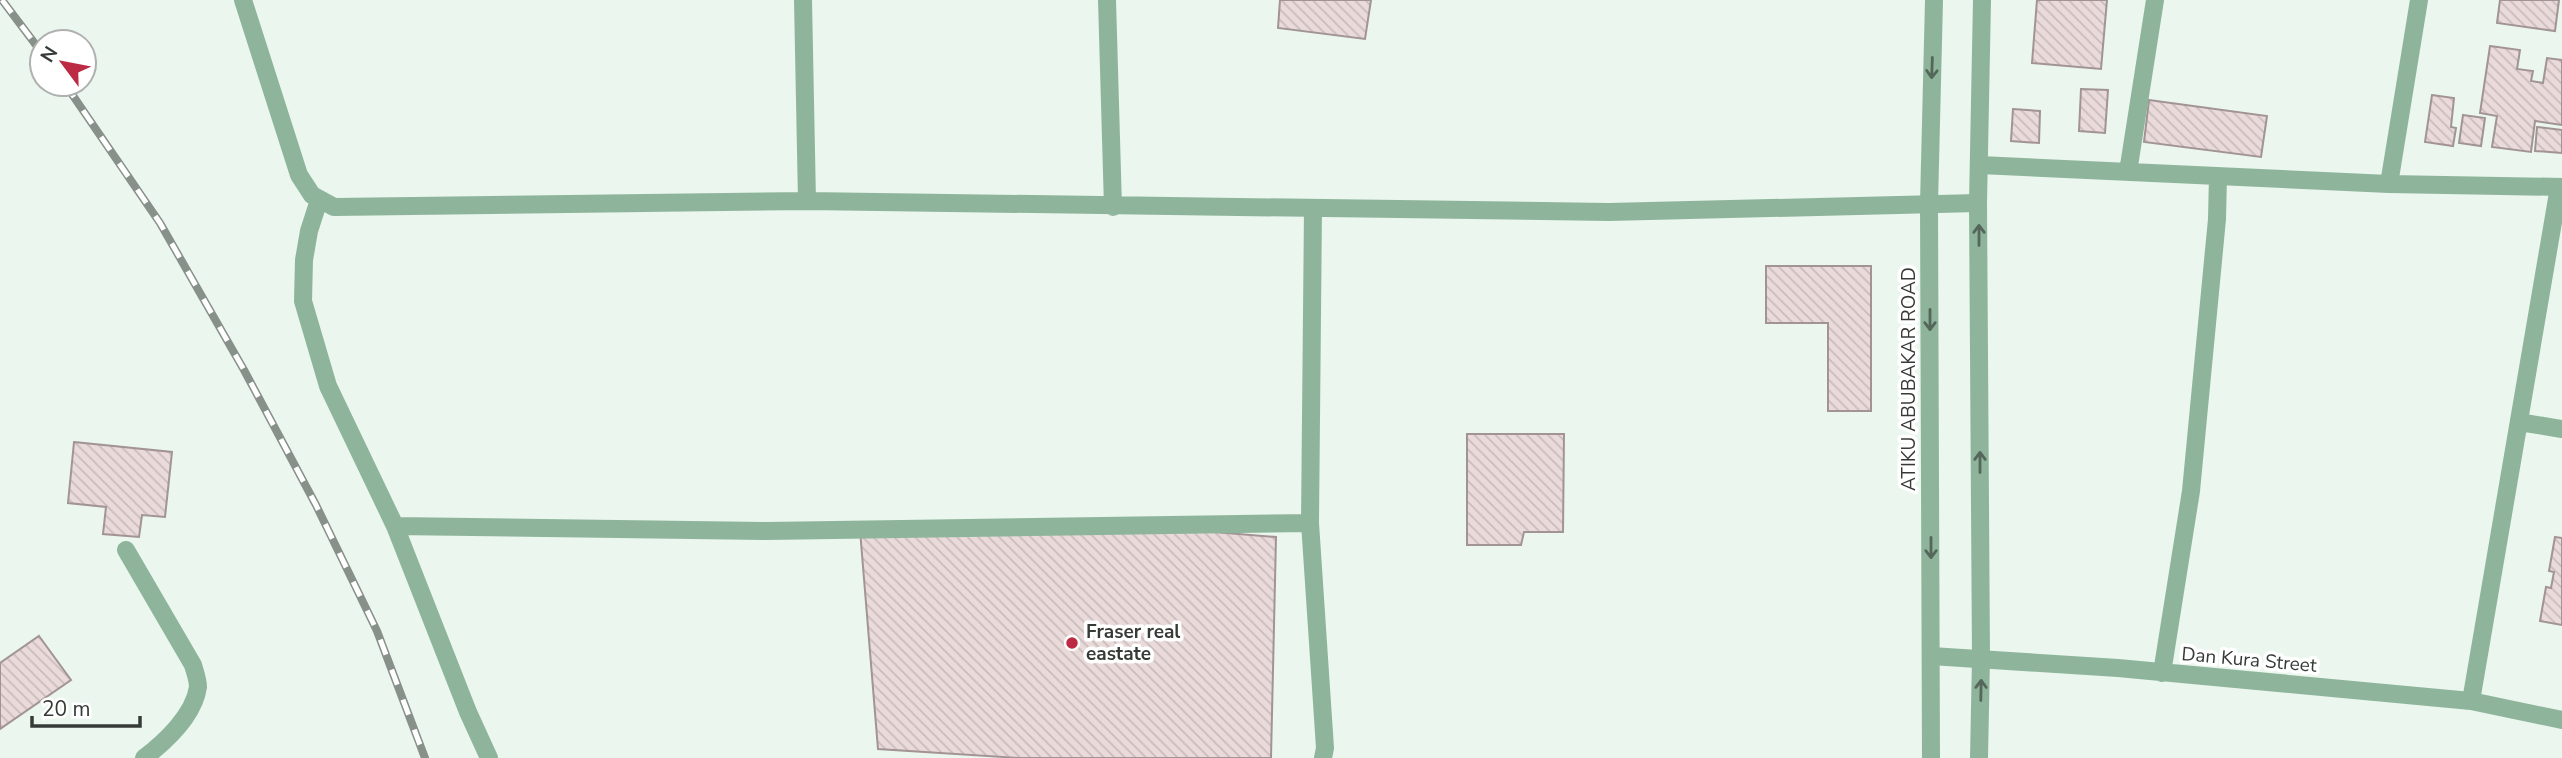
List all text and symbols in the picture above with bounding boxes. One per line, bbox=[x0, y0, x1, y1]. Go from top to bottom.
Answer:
north arrow bbox=[28, 28, 98, 98]
text: N bbox=[35, 42, 64, 67]
one-way arrow bbox=[1926, 56, 1939, 79]
one-way arrow bbox=[1972, 224, 1986, 247]
street label: ATIKU ABUBAKAR ROAD bbox=[1896, 267, 1922, 491]
one-way arrow bbox=[1923, 308, 1937, 331]
one-way arrow bbox=[1973, 451, 1987, 474]
one-way arrow bbox=[1924, 536, 1937, 559]
place label: Fraser real eastate bbox=[1086, 619, 1180, 667]
marker: Fraser real eastate bbox=[1064, 635, 1080, 651]
street label: Dan Kura Street bbox=[2180, 641, 2318, 679]
one-way arrow bbox=[1974, 679, 1987, 702]
scale bar bbox=[32, 684, 140, 728]
text: 20 m bbox=[42, 695, 91, 723]

